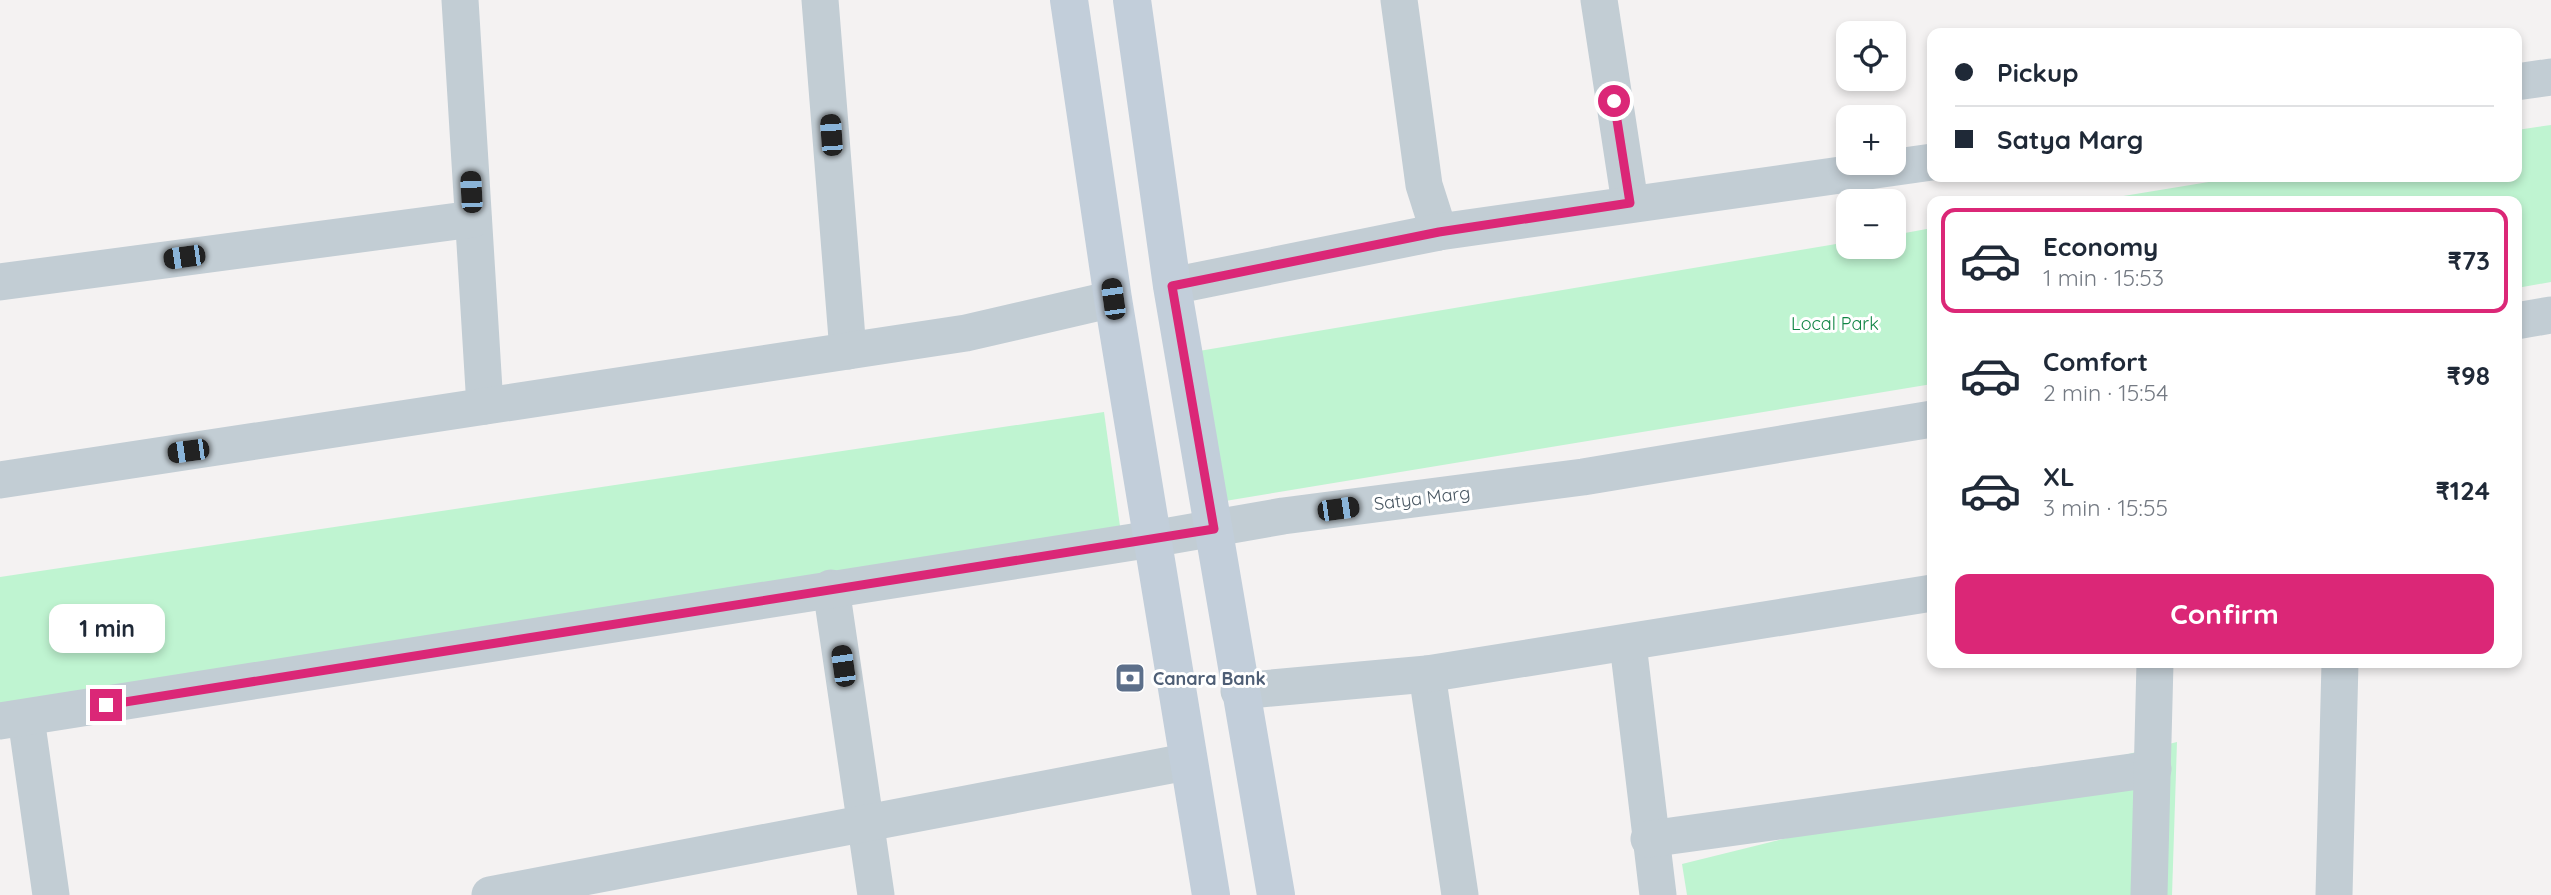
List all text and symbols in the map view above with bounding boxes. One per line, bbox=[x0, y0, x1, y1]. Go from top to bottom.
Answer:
map controls bbox=[1836, 21, 1906, 259]
button: locate bbox=[1836, 21, 1906, 91]
text: Pickup bbox=[1997, 56, 2079, 89]
route start bbox=[1598, 85, 1630, 117]
button: + bbox=[1836, 105, 1906, 175]
car bbox=[820, 113, 843, 157]
text: Satya Marg bbox=[1997, 123, 2143, 156]
car bbox=[460, 170, 483, 214]
button: − bbox=[1836, 189, 1906, 259]
icon: car bbox=[1959, 229, 2022, 292]
text: Economy bbox=[2043, 230, 2158, 263]
car bbox=[162, 244, 207, 270]
text: ₹73 bbox=[2447, 244, 2490, 277]
text: 1 min · 15:53 bbox=[2043, 263, 2164, 292]
car bbox=[1100, 277, 1127, 321]
park label: Local Park bbox=[1791, 312, 1879, 335]
icon: car bbox=[1959, 344, 2022, 407]
text: Comfort bbox=[2043, 345, 2148, 378]
text: ₹98 bbox=[2447, 359, 2490, 392]
text: 2 min · 15:54 bbox=[2043, 378, 2168, 407]
car bbox=[166, 438, 211, 464]
icon: car bbox=[1959, 459, 2022, 522]
text: XL bbox=[2043, 460, 2075, 493]
text: ₹124 bbox=[2435, 474, 2490, 507]
street label: Satya Marg bbox=[1373, 481, 1471, 515]
text: 3 min · 15:55 bbox=[2043, 493, 2168, 522]
car bbox=[1316, 496, 1361, 522]
button: Confirm bbox=[1955, 574, 2494, 654]
callout: 1 min bbox=[48, 604, 164, 652]
text: 1 min bbox=[79, 614, 135, 643]
car bbox=[830, 644, 857, 688]
bank icon: Canara Bank bbox=[1113, 661, 1147, 695]
place label: Canara Bank bbox=[1153, 667, 1266, 690]
route end bbox=[90, 689, 122, 721]

